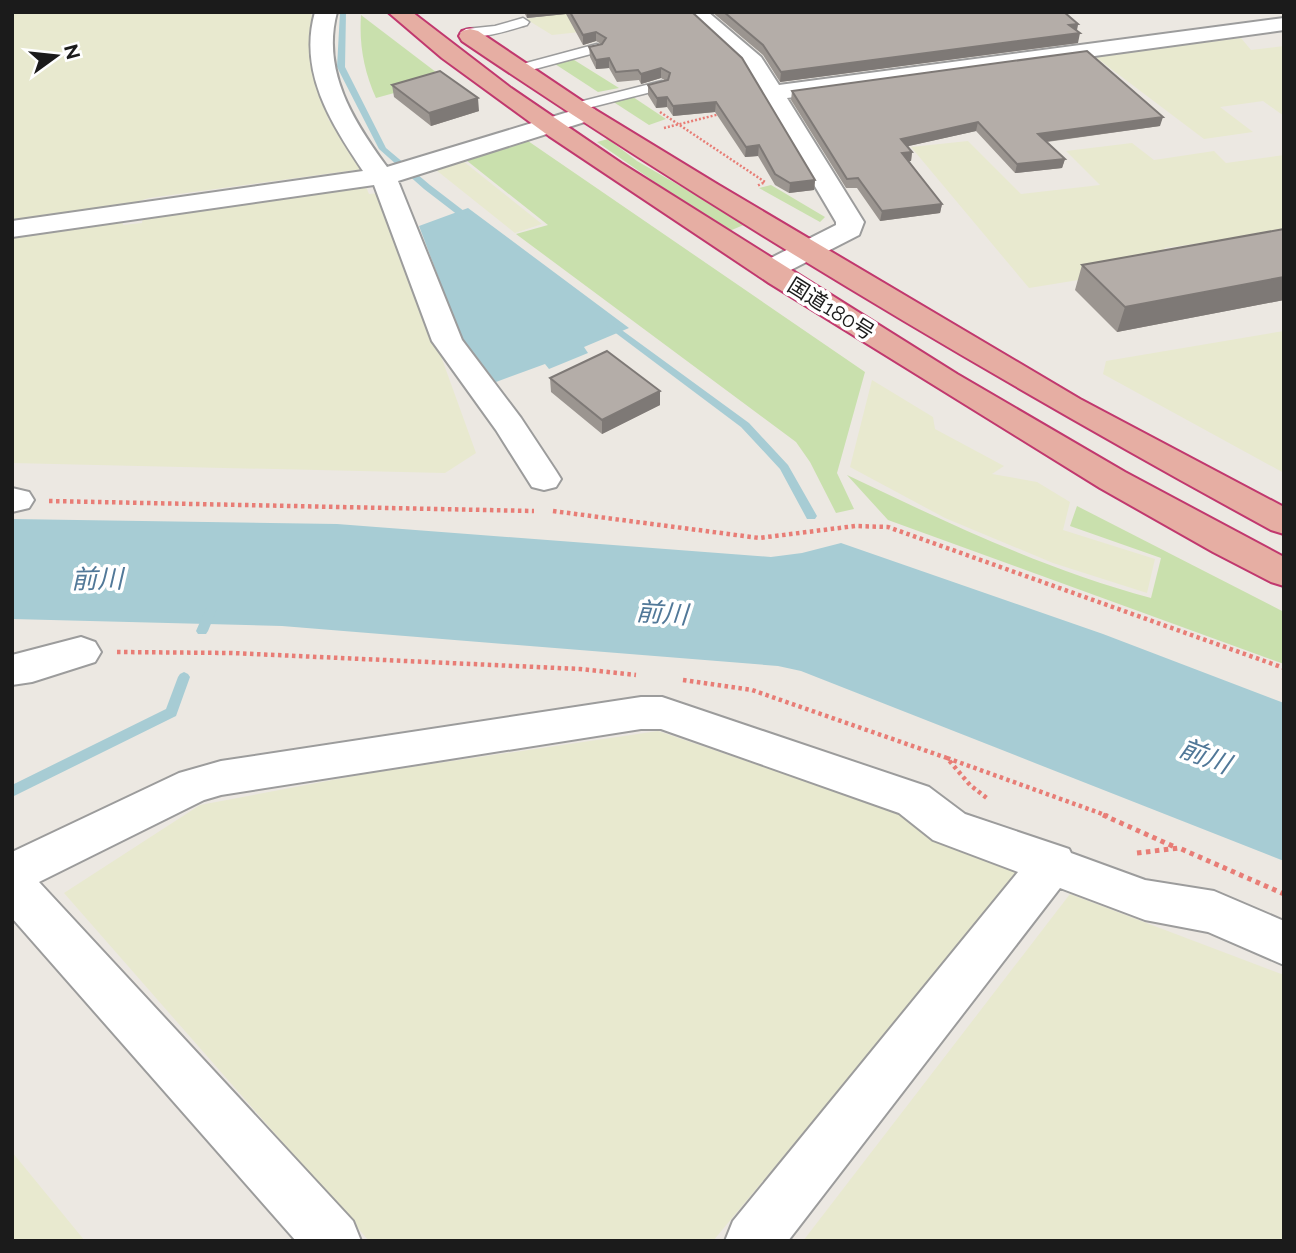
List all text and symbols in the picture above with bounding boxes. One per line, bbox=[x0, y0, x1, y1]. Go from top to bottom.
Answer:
north arrow bbox=[21, 21, 91, 91]
text: N bbox=[60, 42, 85, 61]
street label: 国道180号 bbox=[783, 272, 879, 345]
water label: 前川 bbox=[71, 563, 126, 594]
water label: 前川 bbox=[635, 596, 692, 630]
water label: 前川 bbox=[1175, 733, 1237, 780]

